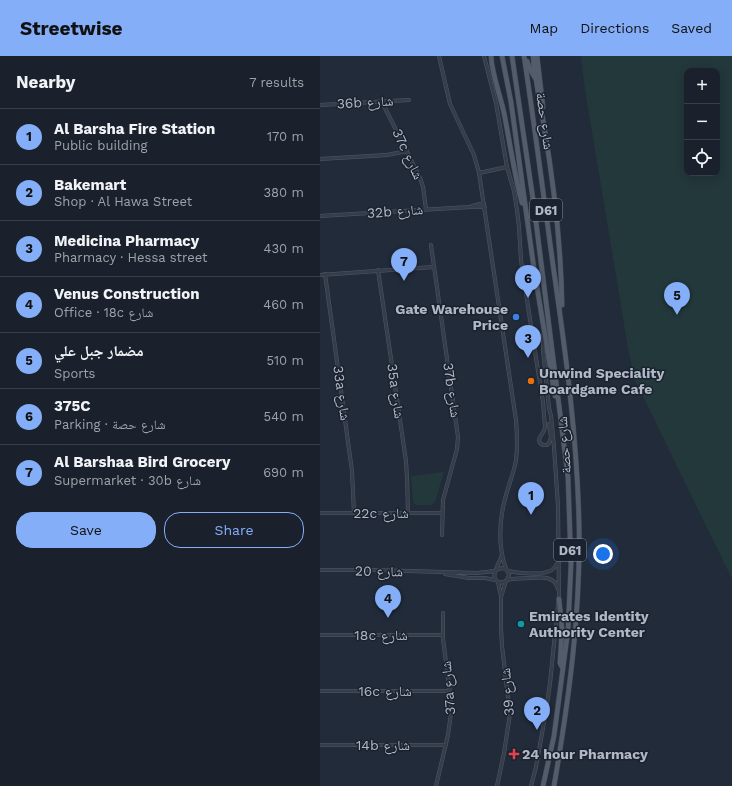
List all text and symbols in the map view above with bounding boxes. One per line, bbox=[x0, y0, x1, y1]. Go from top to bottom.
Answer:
text: Streetwise bbox=[20, 17, 123, 40]
text: Map bbox=[530, 20, 558, 36]
text: Directions bbox=[580, 20, 649, 36]
text: Saved bbox=[671, 20, 712, 36]
map controls bbox=[684, 68, 720, 176]
button: + bbox=[684, 68, 720, 104]
text: Nearby bbox=[16, 72, 75, 92]
text: 7 results bbox=[249, 75, 304, 90]
street label: شارع حصة bbox=[531, 91, 557, 151]
street label: 36b شارع bbox=[336, 93, 394, 113]
button: − bbox=[684, 104, 720, 140]
text: Al Barsha Fire Station bbox=[54, 120, 215, 138]
street label: 37c شارع bbox=[387, 126, 427, 183]
text: 1 bbox=[26, 129, 32, 144]
text: 170 m bbox=[267, 129, 304, 144]
text: Public building bbox=[54, 138, 147, 153]
button: locate bbox=[684, 140, 720, 176]
text: Bakemart bbox=[54, 176, 126, 194]
text: 2 bbox=[25, 185, 33, 200]
text: 380 m bbox=[264, 185, 304, 200]
text: Shop · Al Hawa Street bbox=[54, 194, 192, 209]
road number: D61 bbox=[530, 199, 562, 221]
street label: 32b شارع bbox=[366, 201, 424, 223]
text: Medicina Pharmacy bbox=[54, 232, 199, 250]
text: 3 bbox=[25, 241, 33, 256]
text: 430 m bbox=[264, 241, 304, 256]
pin: 7 bbox=[391, 248, 417, 281]
text: Pharmacy · Hessa street bbox=[54, 250, 207, 265]
pin: 6 bbox=[515, 265, 541, 298]
pin: 5 bbox=[664, 282, 690, 315]
text: Venus Construction bbox=[54, 285, 199, 303]
text: 4 bbox=[25, 297, 33, 312]
text: 460 m bbox=[263, 297, 304, 312]
place label: Gate Warehouse Price bbox=[395, 301, 508, 333]
text: Office · 18c شارع bbox=[54, 305, 153, 320]
marker: Gate Warehouse Price bbox=[511, 312, 521, 322]
pin: 3 bbox=[515, 325, 541, 358]
text: مضمار جبل علي bbox=[54, 342, 144, 360]
text: 5 bbox=[25, 353, 33, 368]
text: 510 m bbox=[266, 353, 304, 368]
street label: 37b شارع bbox=[438, 361, 464, 419]
street label: 35a شارع bbox=[382, 362, 408, 420]
street label: 33a شارع bbox=[328, 364, 354, 422]
place label: Unwind Speciality Boardgame Cafe bbox=[539, 365, 664, 397]
text: Sports bbox=[54, 366, 95, 381]
marker: Unwind Speciality Boardgame Cafe bbox=[526, 376, 536, 386]
text: 375C bbox=[54, 397, 90, 415]
text: 6 bbox=[25, 409, 33, 424]
text: 540 m bbox=[264, 409, 304, 424]
street label: شارع حصة bbox=[554, 416, 576, 474]
text: Parking · شارع حصة bbox=[54, 417, 166, 432]
text: Al Barshaa Bird Grocery bbox=[54, 453, 230, 471]
text: 7 bbox=[25, 465, 33, 480]
text: 690 m bbox=[263, 465, 304, 480]
text: Supermarket · 30b شارع bbox=[54, 473, 201, 488]
pin: 1 bbox=[518, 482, 544, 515]
street label: 22c شارع bbox=[353, 505, 409, 523]
button: Save bbox=[16, 512, 156, 548]
button: Share bbox=[164, 512, 304, 548]
road number: D61 bbox=[554, 539, 586, 561]
your location bbox=[593, 544, 613, 564]
street label: شارع 20 bbox=[355, 563, 403, 581]
pin: 4 bbox=[375, 585, 401, 618]
place label: Emirates Identity Authority Center bbox=[529, 608, 649, 640]
marker: Emirates Identity Authority Center bbox=[516, 619, 526, 629]
street label: 18c شارع bbox=[354, 627, 408, 645]
street label: 37a شارع bbox=[438, 660, 460, 716]
street label: شارع 39 bbox=[497, 667, 519, 717]
street label: 16c شارع bbox=[358, 683, 412, 701]
pin: 2 bbox=[524, 697, 550, 730]
street label: 14b شارع bbox=[356, 737, 410, 755]
place label: 24 hour Pharmacy bbox=[522, 746, 648, 762]
marker: 24 hour Pharmacy bbox=[509, 749, 519, 759]

